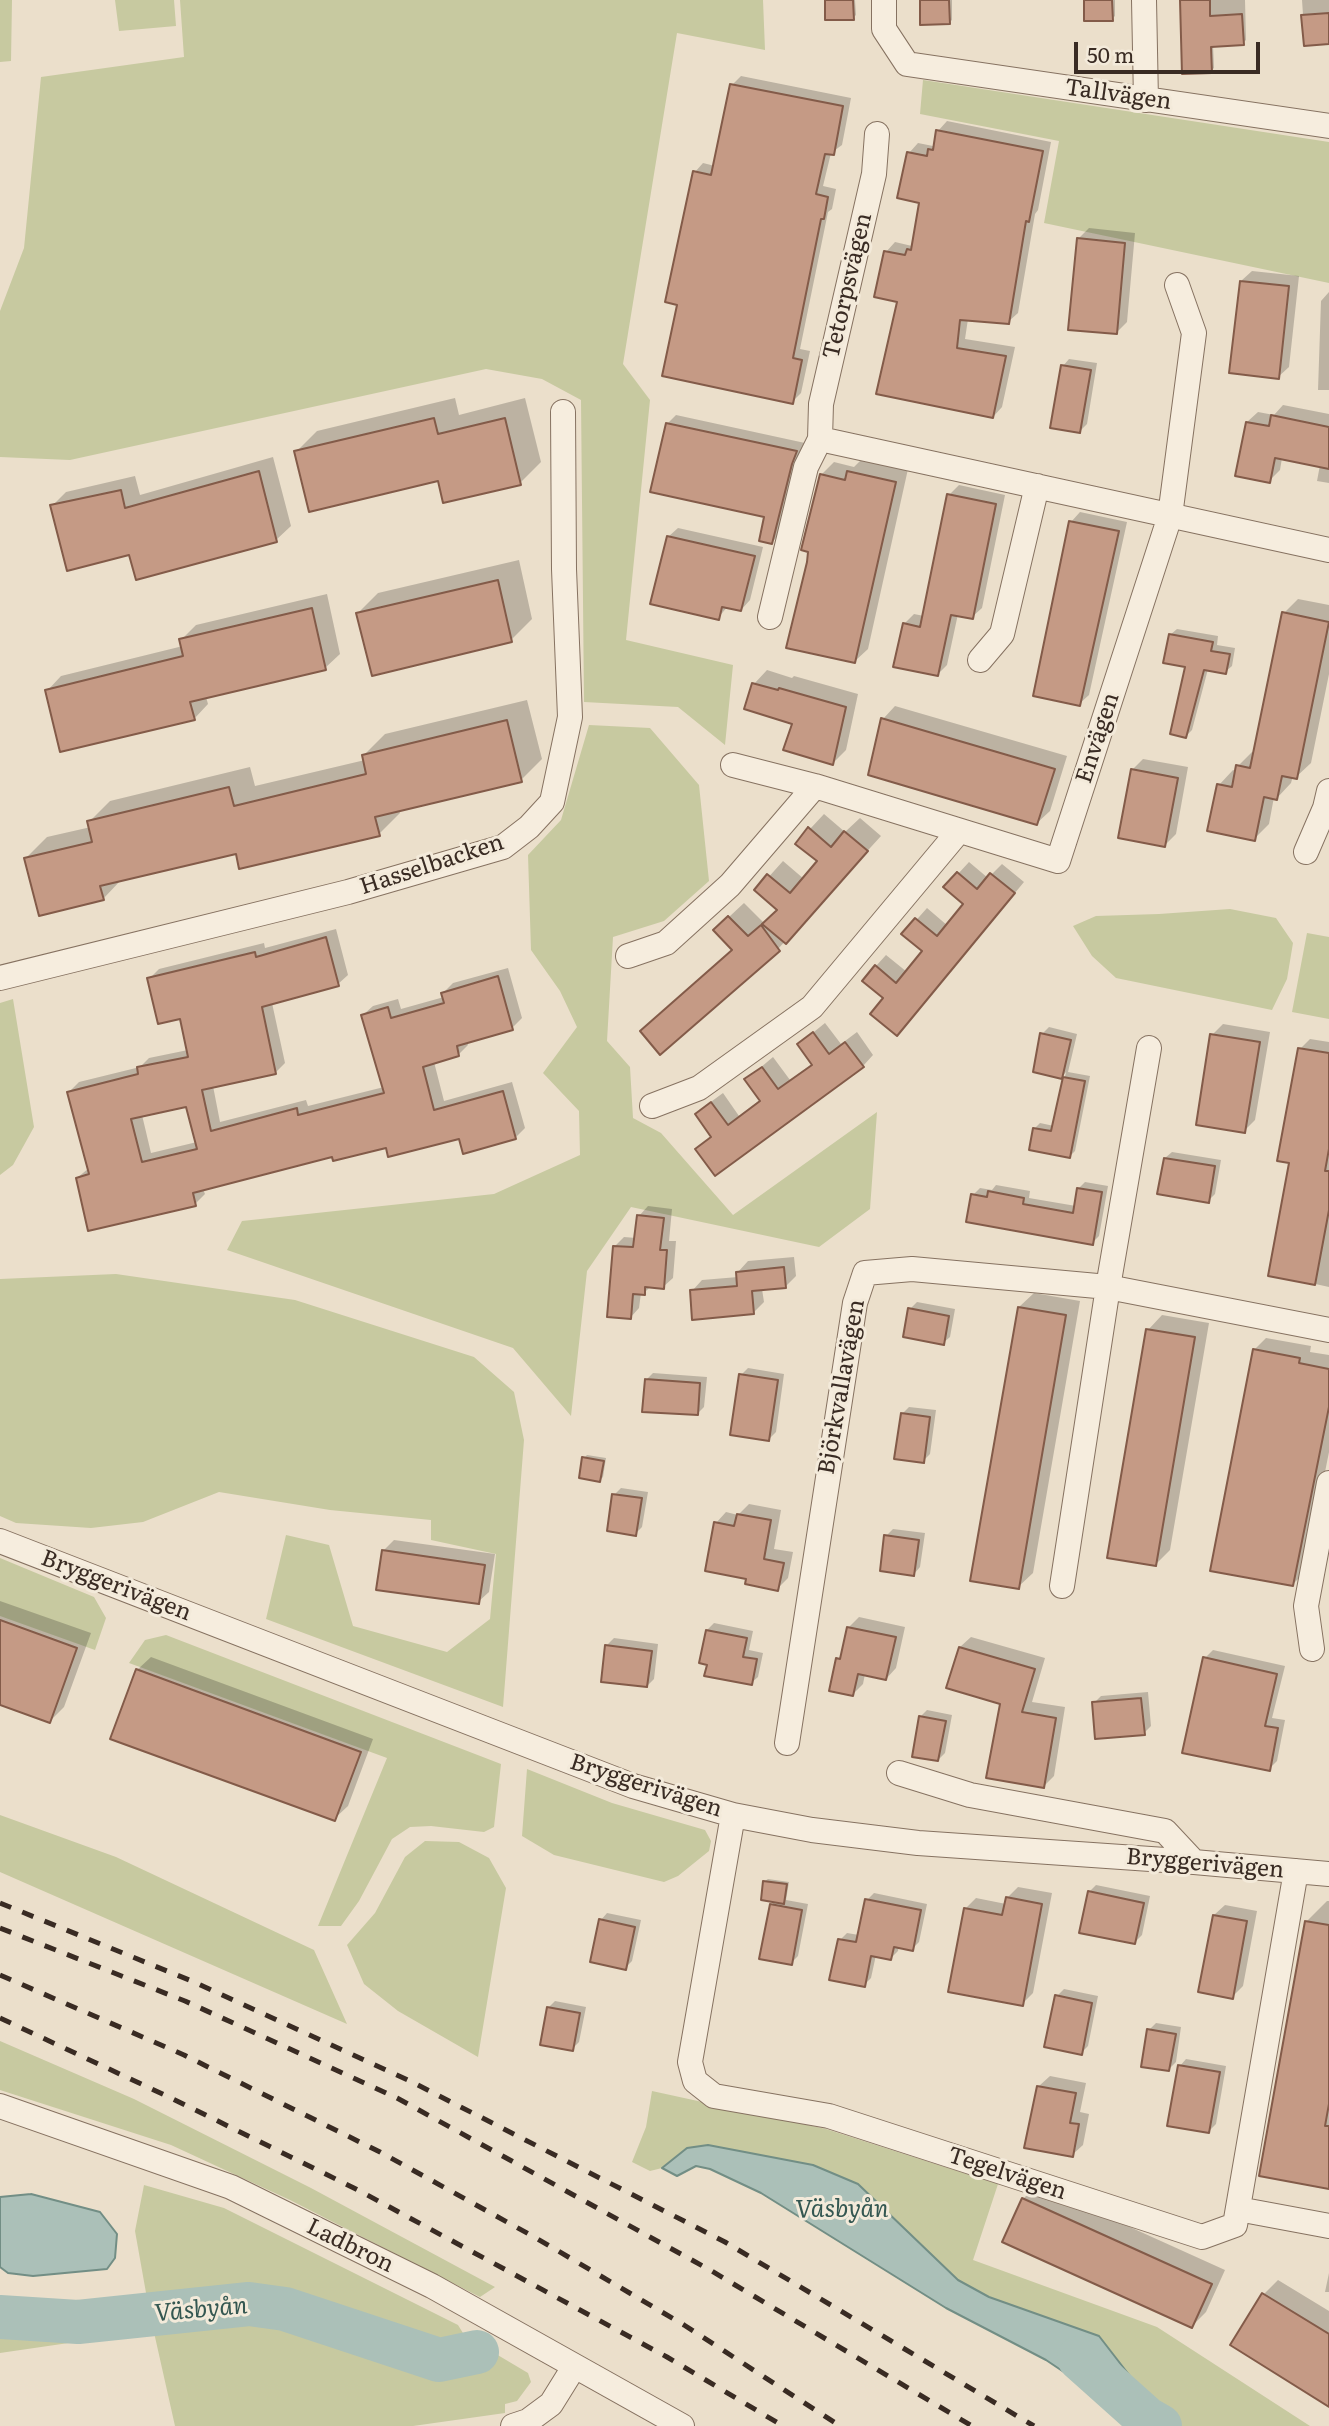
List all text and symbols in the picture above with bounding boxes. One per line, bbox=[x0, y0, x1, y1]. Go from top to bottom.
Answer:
scale bar bbox=[1077, 28, 1262, 72]
text: 50 m bbox=[1087, 38, 1134, 69]
street label: Tallvägen bbox=[1063, 74, 1173, 116]
street label: Tetorpsvägen bbox=[818, 210, 878, 362]
street label: Envägen bbox=[1070, 689, 1126, 787]
street label: Hasselbacken bbox=[357, 829, 507, 901]
street label: Björkvallavägen bbox=[813, 1297, 871, 1477]
street label: Bryggerivägen bbox=[37, 1545, 195, 1627]
street label: Bryggerivägen bbox=[566, 1748, 726, 1824]
street label: Bryggerivägen bbox=[1125, 1843, 1285, 1885]
street label: Tegelvägen bbox=[944, 2142, 1070, 2206]
water label: Väsbyån bbox=[795, 2196, 889, 2224]
street label: Ladbron bbox=[302, 2213, 398, 2279]
water label: Väsbyån bbox=[153, 2292, 249, 2328]

